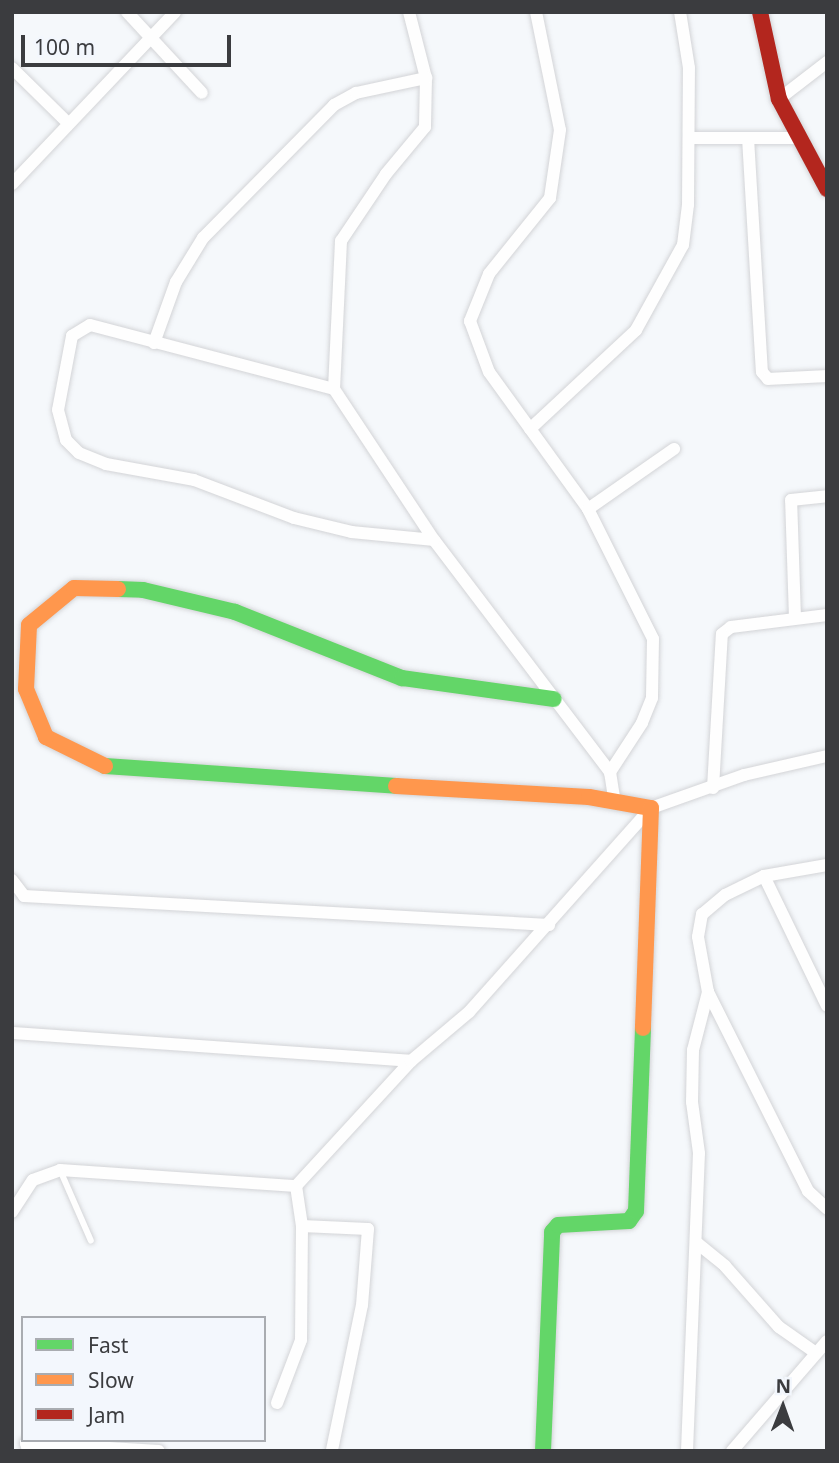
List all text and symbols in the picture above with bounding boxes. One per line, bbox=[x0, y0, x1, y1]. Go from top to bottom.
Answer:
scale bar bbox=[24, 21, 234, 65]
text: 100 m bbox=[34, 33, 95, 61]
legend bbox=[21, 1316, 266, 1442]
text: Fast bbox=[88, 1331, 128, 1359]
text: Slow bbox=[88, 1366, 134, 1394]
north arrow bbox=[748, 1372, 818, 1442]
text: N bbox=[775, 1373, 791, 1399]
text: Jam bbox=[88, 1401, 125, 1429]

